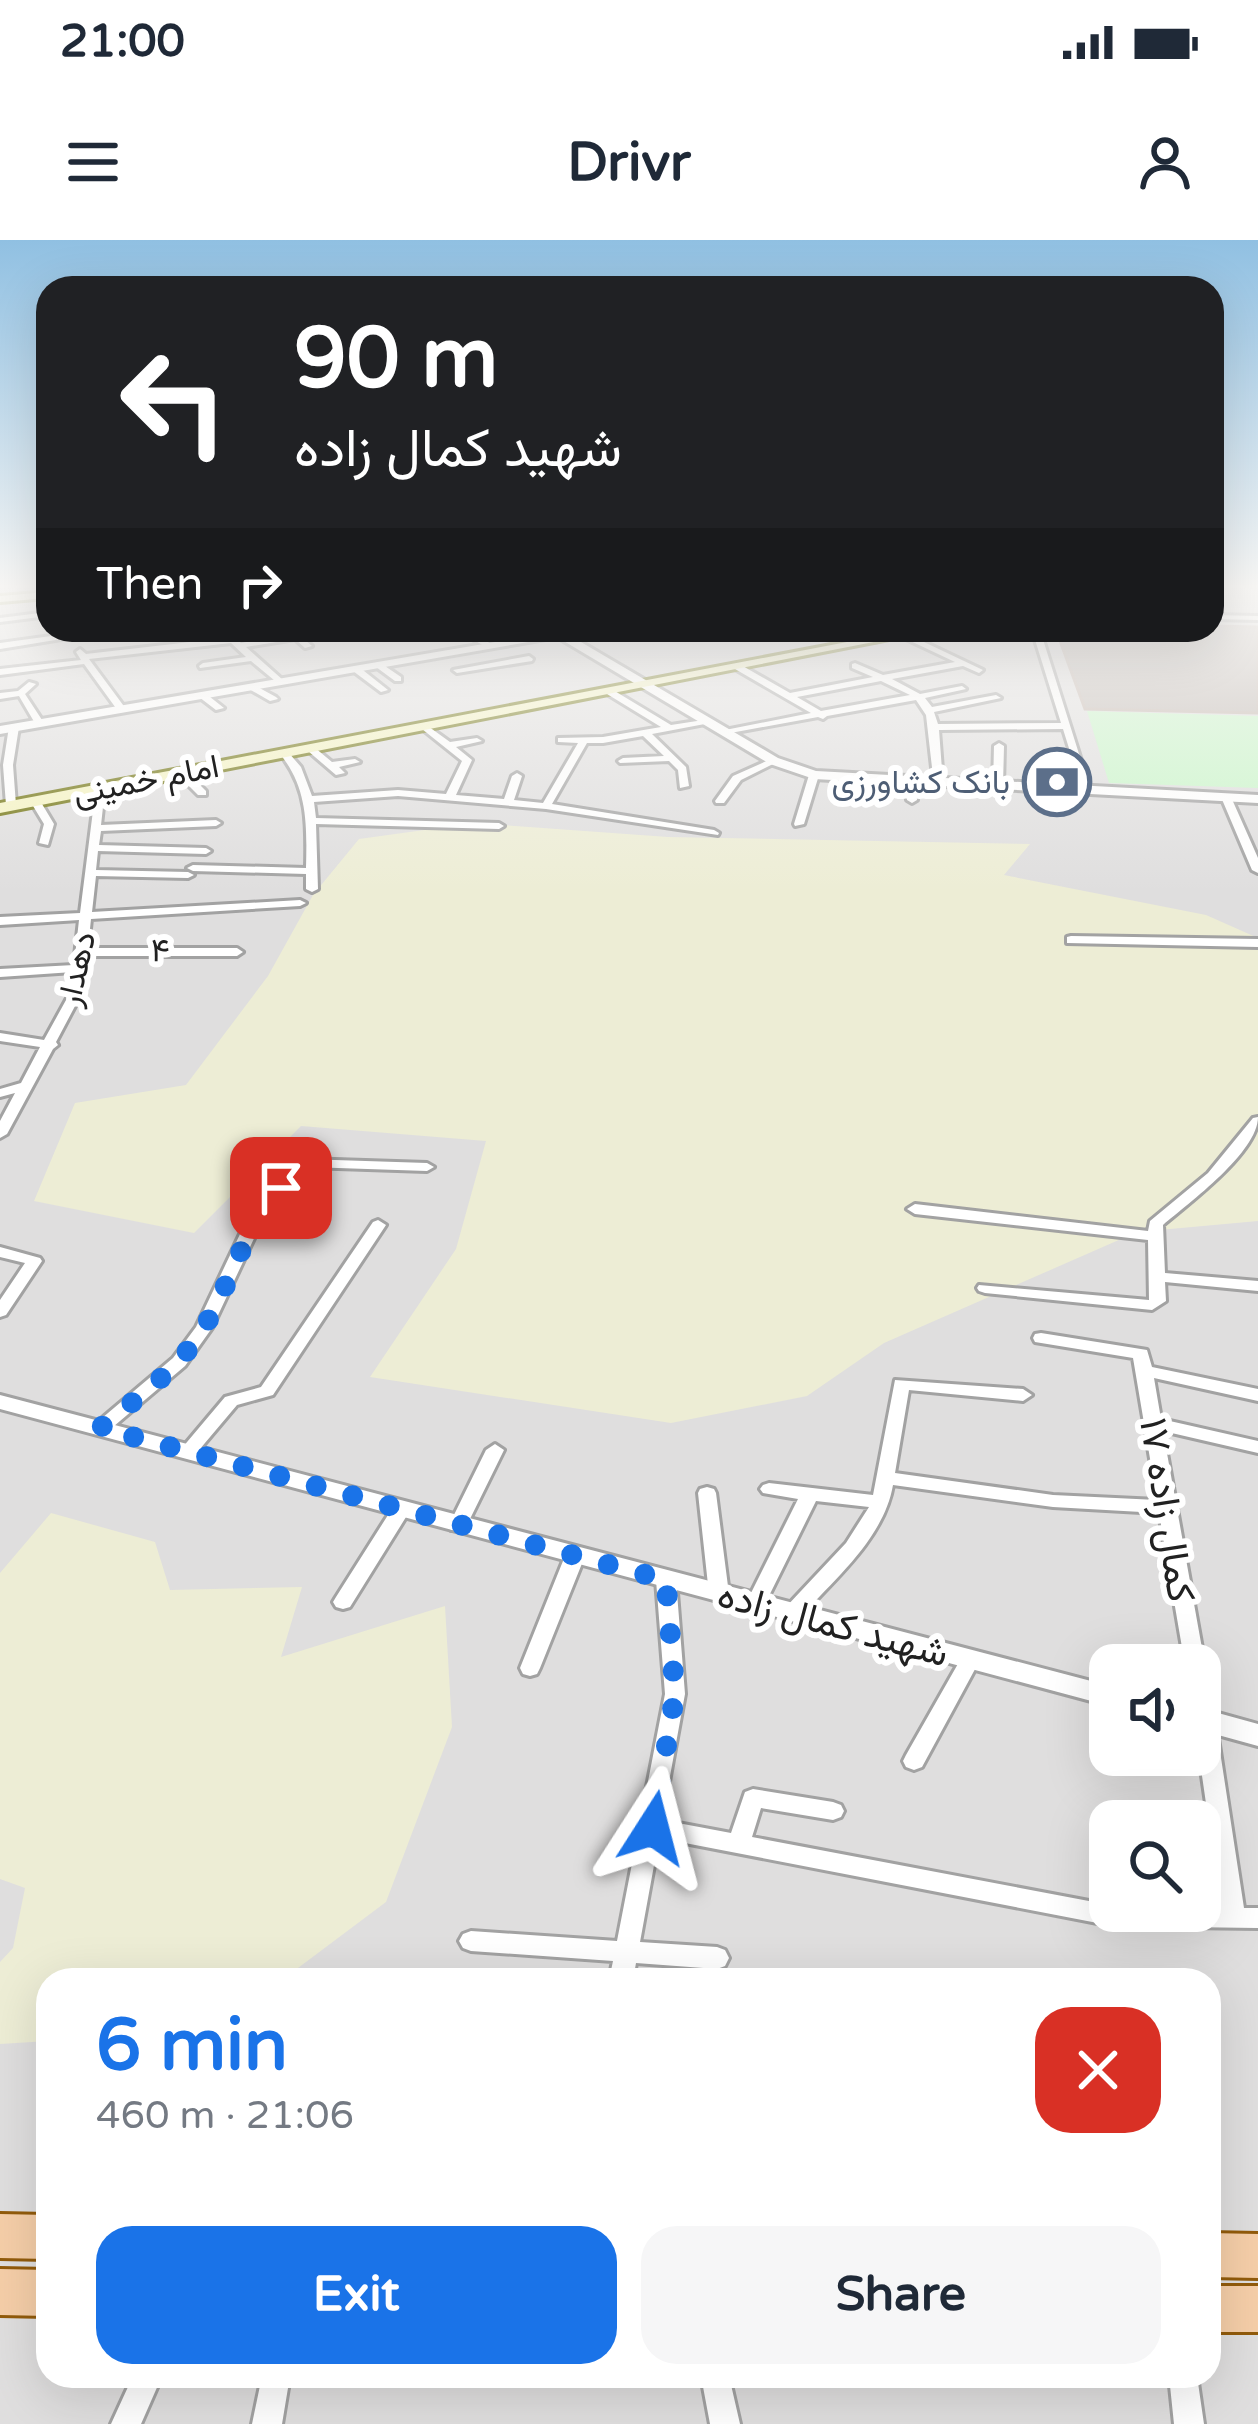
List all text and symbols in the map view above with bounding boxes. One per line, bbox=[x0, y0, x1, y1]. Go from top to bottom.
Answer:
text: 21:00 bbox=[60, 15, 185, 69]
icon: menu bbox=[60, 129, 126, 195]
icon: person bbox=[1132, 129, 1198, 195]
text: Drivr bbox=[567, 130, 691, 195]
text: 90 m bbox=[294, 309, 498, 410]
icon: left bbox=[96, 324, 252, 480]
text: شهید کمال زاده bbox=[294, 416, 622, 481]
icon: right bbox=[227, 552, 293, 618]
text: Then bbox=[96, 558, 203, 612]
street label: امام خمینی bbox=[70, 747, 222, 814]
bank icon: بانک کشاورزی bbox=[1022, 747, 1092, 817]
place label: بانک کشاورزی bbox=[831, 763, 1010, 802]
street label: دهدار bbox=[49, 928, 104, 1011]
street label: ۴ bbox=[150, 931, 170, 971]
pin bbox=[230, 1137, 332, 1239]
icon: arrive bbox=[248, 1155, 314, 1221]
street label: کمال زاده ۱۷ bbox=[1129, 1415, 1205, 1605]
street label: شهید کمال زاده bbox=[713, 1571, 953, 1677]
map controls bbox=[1089, 1644, 1221, 1932]
button: sound bbox=[1089, 1644, 1221, 1776]
position arrow bbox=[590, 1765, 716, 1891]
button: search bbox=[1089, 1800, 1221, 1932]
text: 6 min bbox=[96, 2003, 288, 2090]
button: close bbox=[1035, 2007, 1161, 2133]
text: 460 m · 21:06 bbox=[96, 2092, 354, 2139]
button: Exit bbox=[96, 2226, 617, 2364]
button: Share bbox=[641, 2226, 1161, 2364]

